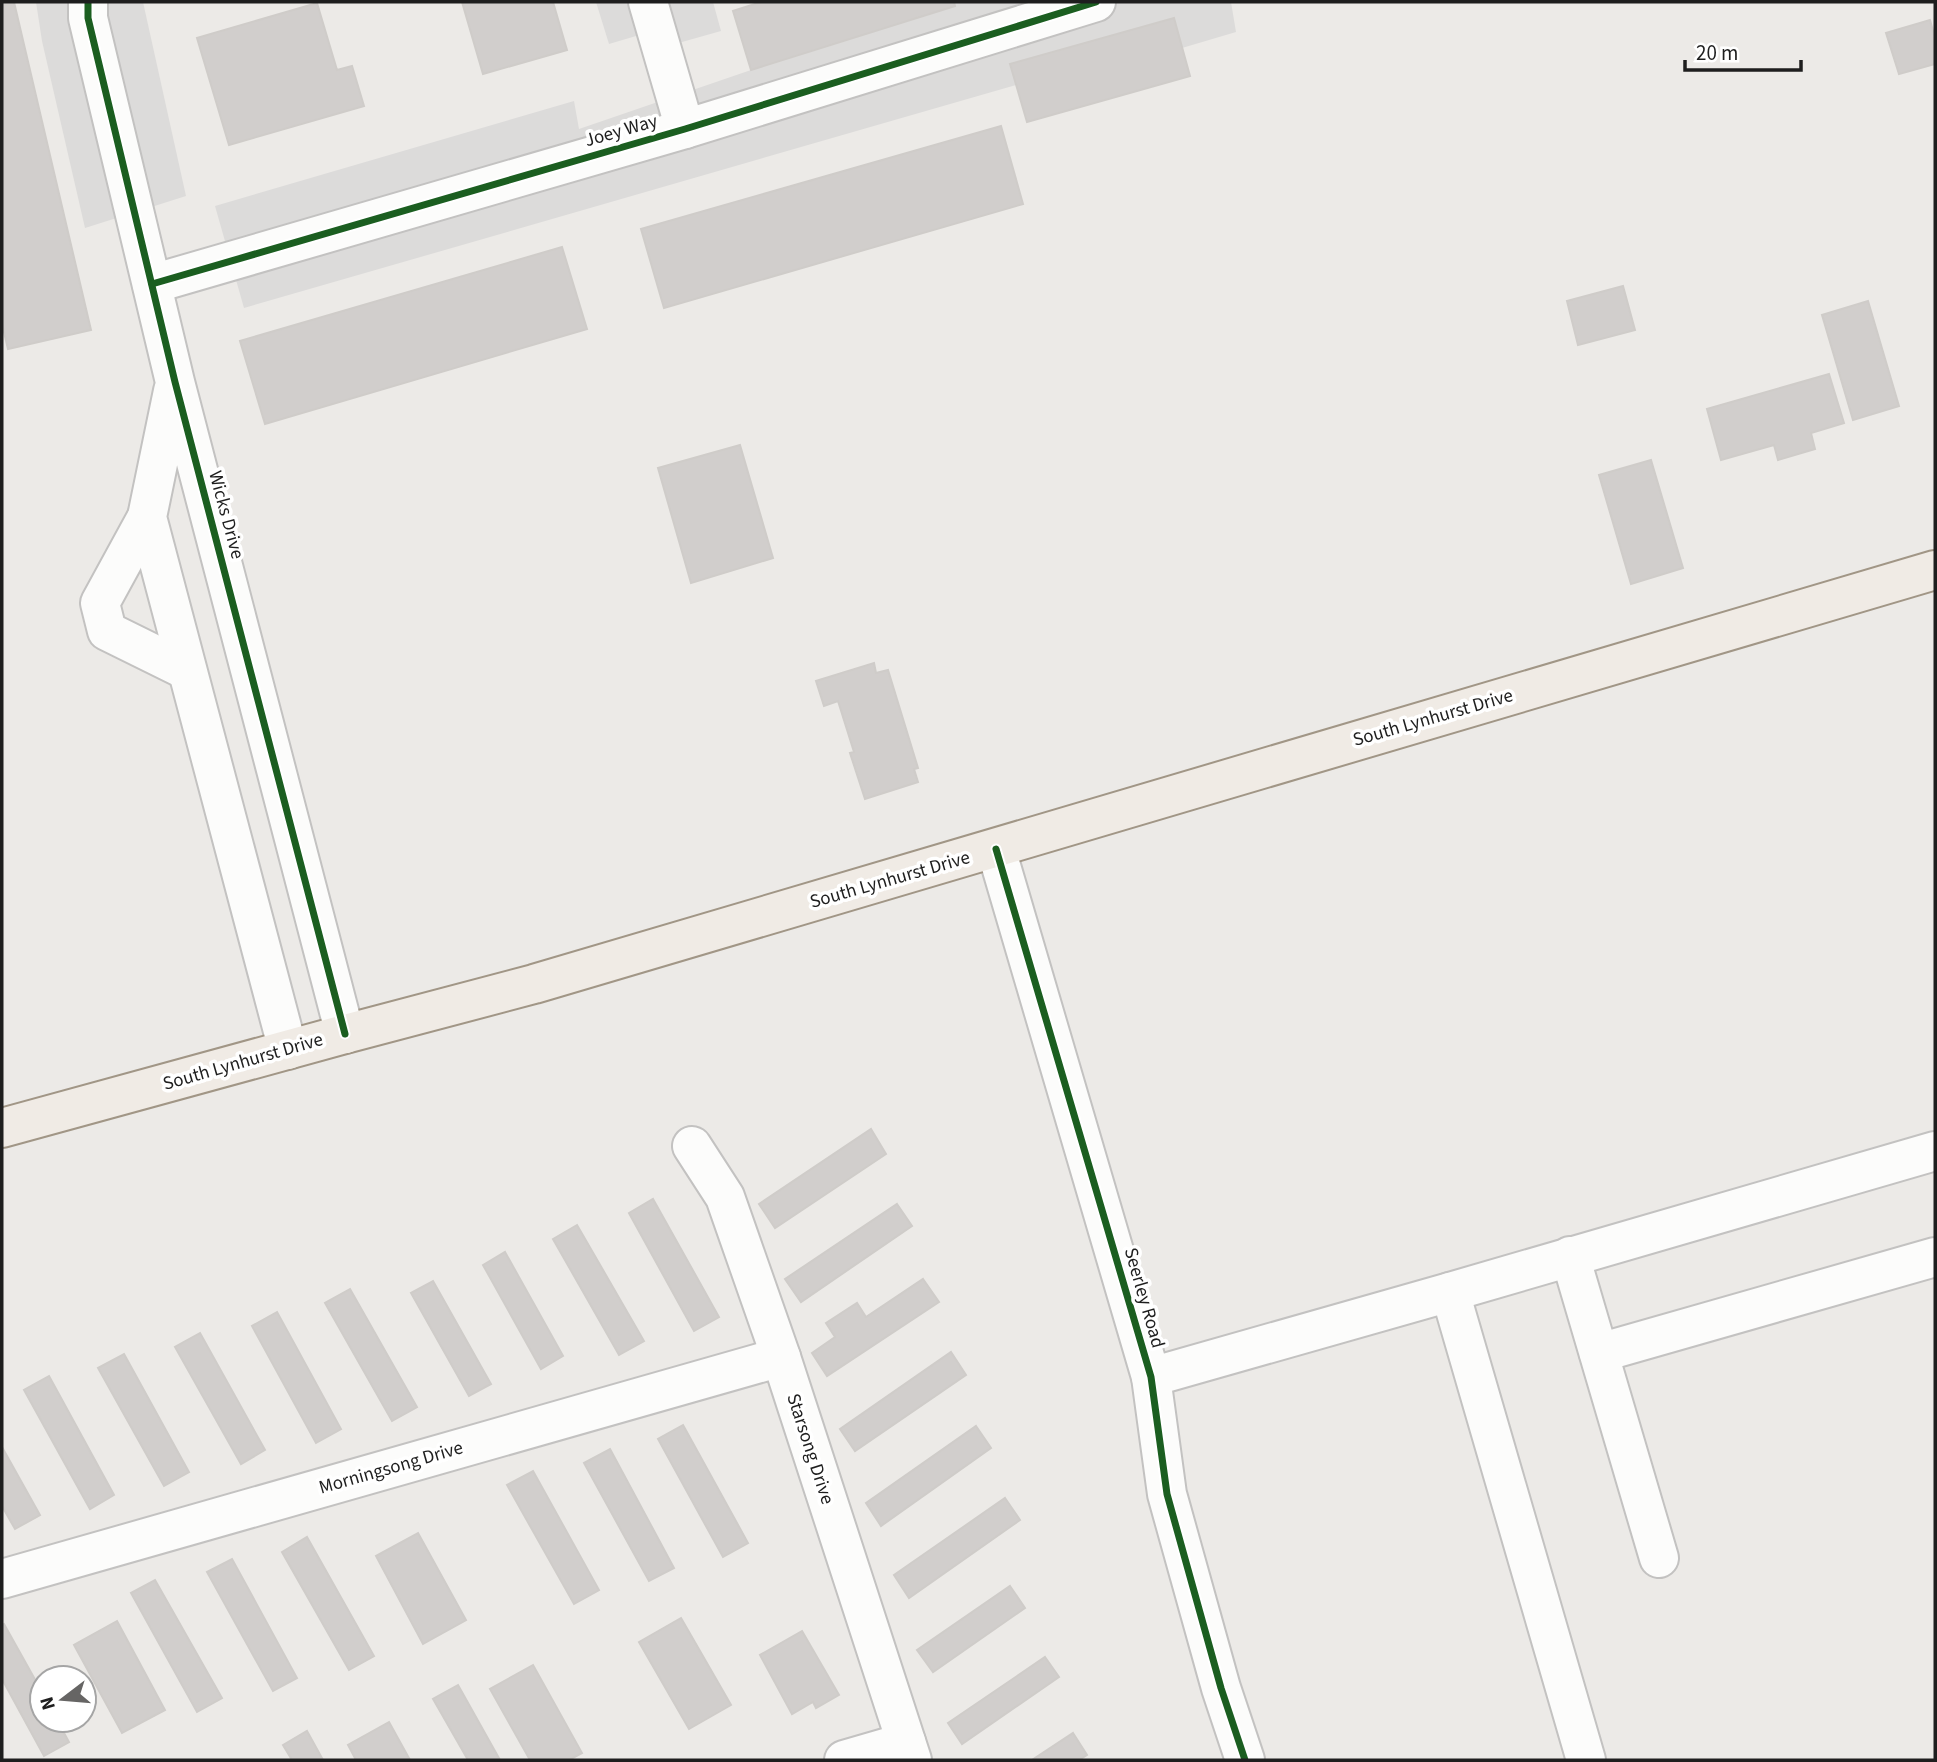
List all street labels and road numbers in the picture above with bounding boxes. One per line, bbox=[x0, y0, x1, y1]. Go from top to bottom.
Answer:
street label: Joey Way bbox=[581, 108, 661, 154]
street label: Wicks Drive bbox=[201, 468, 251, 562]
street label: South Lynhurst Drive bbox=[1350, 682, 1516, 754]
street label: South Lynhurst Drive bbox=[807, 844, 973, 916]
street label: South Lynhurst Drive bbox=[160, 1026, 326, 1098]
street label: Seerley Road bbox=[1117, 1245, 1171, 1351]
street label: Starsong Drive bbox=[779, 1390, 841, 1508]
street label: Morningsong Drive bbox=[316, 1434, 466, 1502]

